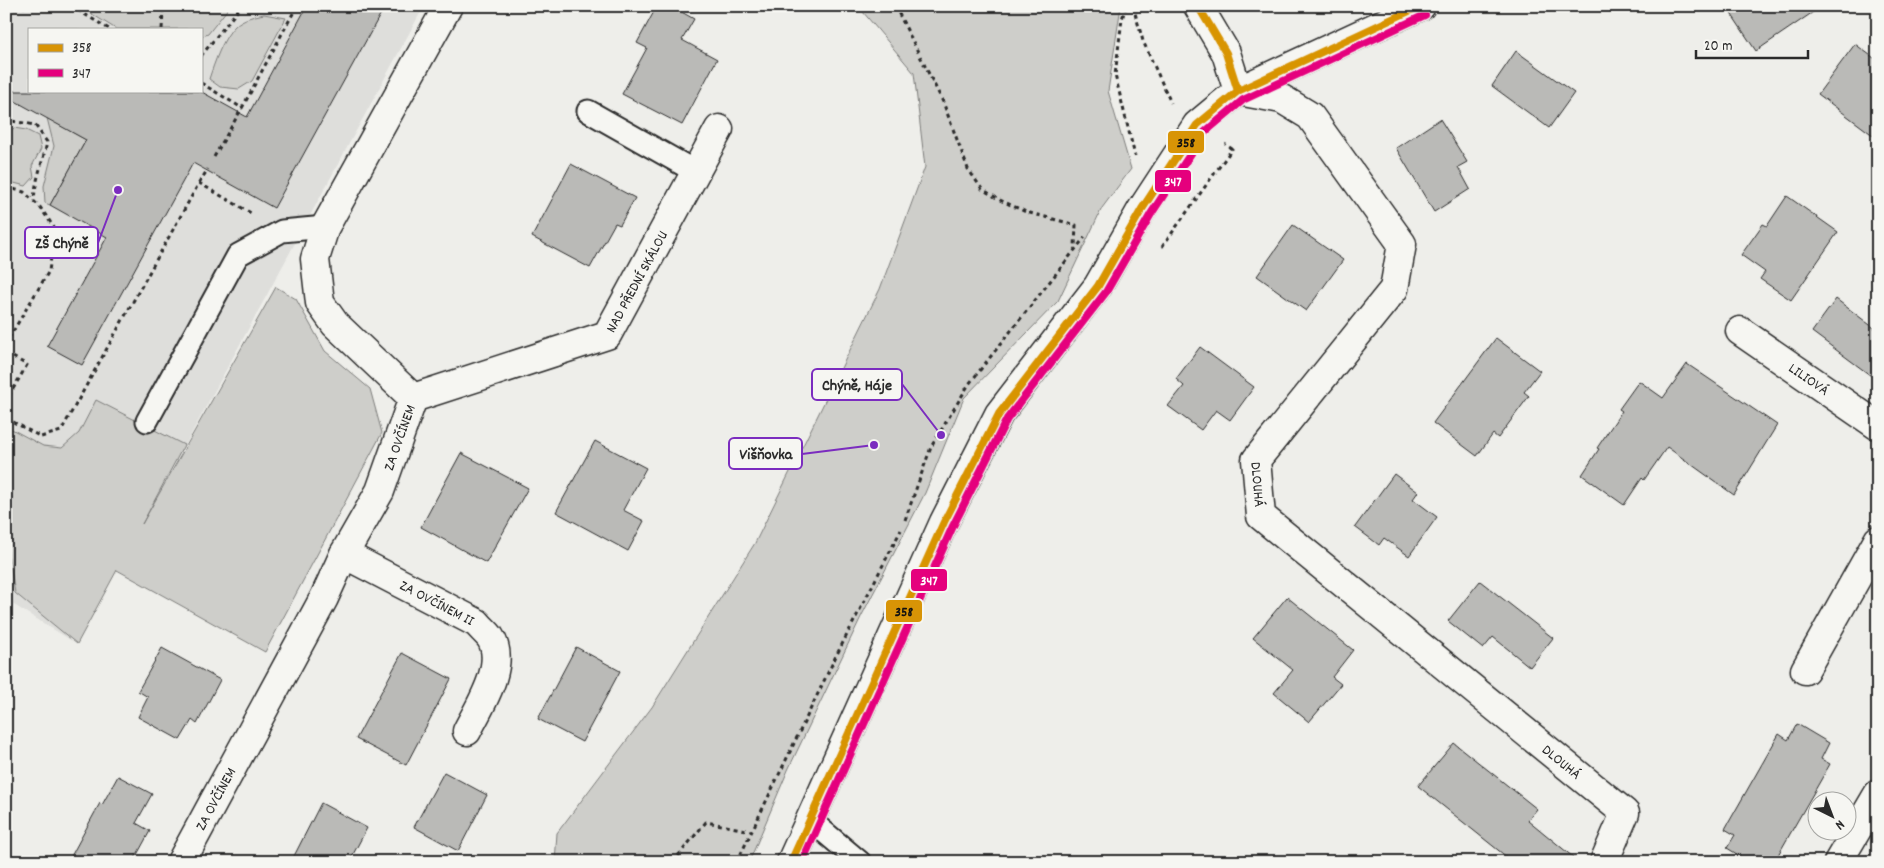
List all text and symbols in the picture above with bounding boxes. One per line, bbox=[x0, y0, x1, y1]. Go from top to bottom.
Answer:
legend bbox=[28, 28, 202, 92]
scale bar bbox=[1696, 28, 1809, 60]
text: 20 m bbox=[1704, 36, 1732, 58]
text: 358 bbox=[72, 38, 92, 60]
text: 347 bbox=[72, 64, 91, 86]
line badge: 358 bbox=[1167, 130, 1205, 154]
text: 358 bbox=[1177, 134, 1196, 154]
line badge: 347 bbox=[1154, 169, 1192, 193]
text: 347 bbox=[1164, 173, 1182, 193]
callout: ZŠ Chýně bbox=[25, 227, 98, 258]
street label: NAD PŘEDNÍ SKÁLOU bbox=[601, 227, 675, 337]
text: ZŠ Chýně bbox=[35, 233, 89, 256]
street label: LILIOVÁ bbox=[1783, 358, 1833, 402]
callout: Chýně, Háje bbox=[812, 369, 902, 400]
text: Chýně, Háje bbox=[822, 375, 892, 398]
street label: ZA OVČÍNEM bbox=[379, 402, 423, 474]
callout: Višňovka bbox=[729, 438, 802, 469]
text: Višňovka bbox=[740, 444, 794, 467]
street label: DLOUHÁ bbox=[1243, 461, 1269, 508]
line badge: 347 bbox=[910, 568, 948, 592]
text: 347 bbox=[920, 572, 938, 592]
street label: ZA OVČÍNEM II bbox=[395, 576, 478, 633]
line badge: 358 bbox=[885, 599, 923, 623]
text: 358 bbox=[895, 603, 914, 623]
street label: DLOUHÁ bbox=[1536, 740, 1585, 786]
street label: ZA OVČÍNEM bbox=[191, 764, 243, 835]
north arrow bbox=[1806, 790, 1856, 840]
text: N bbox=[1830, 814, 1849, 834]

